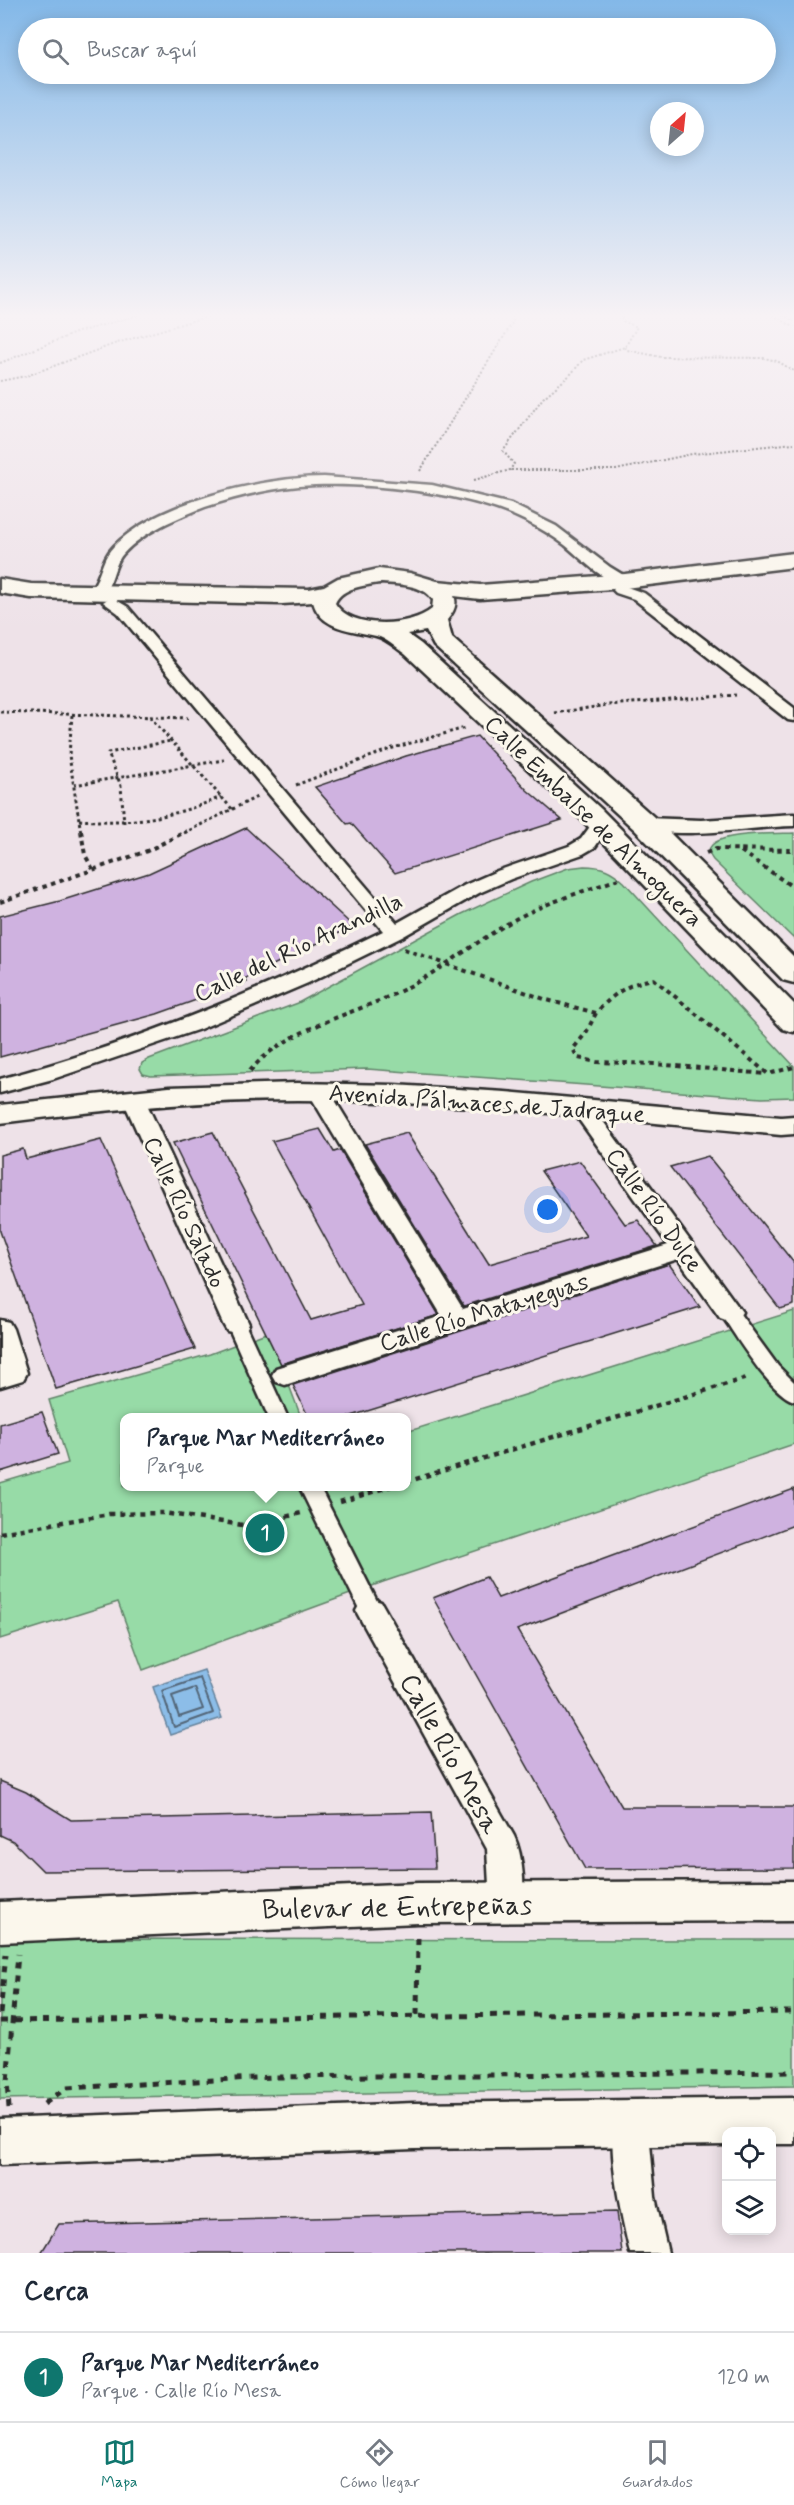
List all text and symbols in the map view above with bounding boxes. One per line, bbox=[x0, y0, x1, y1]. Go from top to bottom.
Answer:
search box bbox=[18, 18, 776, 84]
icon: search bbox=[39, 35, 72, 68]
text: Buscar aquí bbox=[87, 37, 198, 65]
north arrow bbox=[650, 102, 704, 156]
street label: Calle Embalse de Almoguera bbox=[476, 709, 709, 936]
street label: Calle del Río Arandilla bbox=[189, 886, 408, 1010]
street label: Avenida Pálmaces de Jadraque bbox=[328, 1078, 646, 1131]
street label: Calle Río Salado bbox=[135, 1132, 232, 1293]
street label: Calle Río Dulce bbox=[598, 1142, 710, 1279]
your location bbox=[533, 1195, 562, 1224]
street label: Calle Río Matayeguas bbox=[376, 1267, 593, 1360]
popup bbox=[120, 1413, 411, 1491]
text: Parque Mar Mediterráneo bbox=[147, 1425, 384, 1453]
text: Parque bbox=[147, 1453, 204, 1480]
pin: 1 bbox=[246, 1510, 284, 1556]
street label: Calle Río Mesa bbox=[390, 1667, 508, 1841]
street label: Bulevar de Entrepeñas bbox=[262, 1888, 532, 1929]
map controls bbox=[722, 2127, 776, 2235]
button: locate bbox=[722, 2127, 776, 2181]
button: layers bbox=[722, 2181, 776, 2235]
text: Cerca bbox=[24, 2275, 89, 2309]
text: Parque Mar Mediterráneo bbox=[81, 2350, 319, 2378]
text: 1 bbox=[39, 2364, 48, 2391]
text: 120 m bbox=[717, 2364, 770, 2391]
text: Parque · Calle Río Mesa bbox=[81, 2378, 281, 2405]
tab: Mapa bbox=[101, 2436, 138, 2493]
tab: Cómo llegar bbox=[340, 2436, 420, 2493]
tab: Guardados bbox=[622, 2436, 693, 2493]

